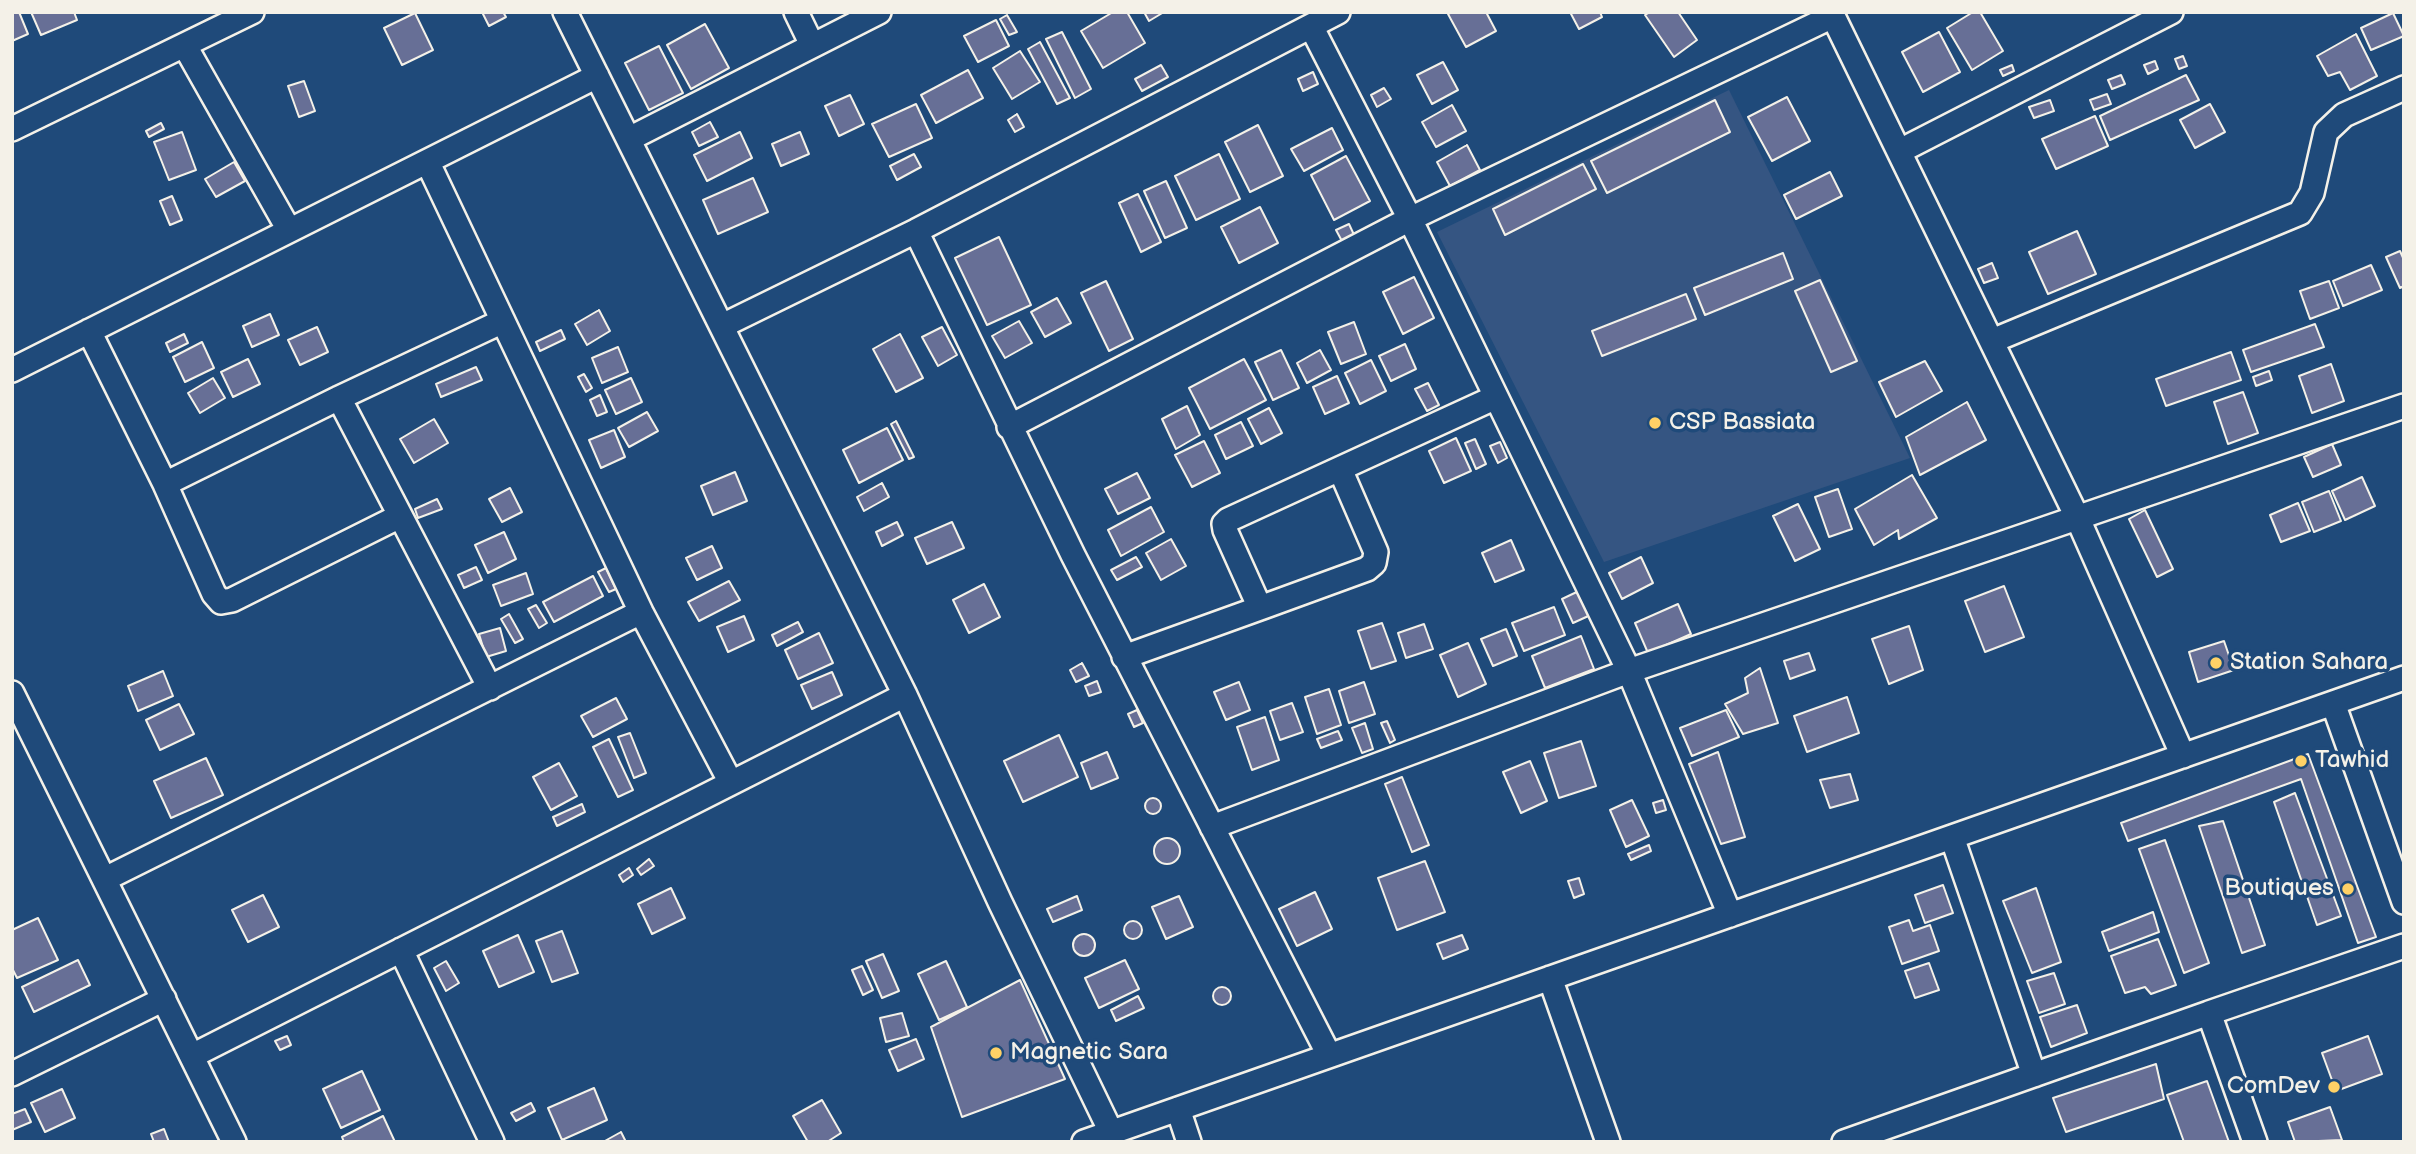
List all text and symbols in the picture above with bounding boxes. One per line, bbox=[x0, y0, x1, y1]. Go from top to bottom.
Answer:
place label: CSP Bassiata bbox=[1669, 409, 1815, 437]
marker: CSP Bassiata bbox=[1647, 415, 1663, 431]
place label: Station Sahara bbox=[2230, 649, 2388, 677]
marker: Station Sahara bbox=[2208, 655, 2224, 671]
place label: Tawhid bbox=[2315, 747, 2389, 775]
marker: Tawhid bbox=[2293, 753, 2309, 769]
place label: Boutiques bbox=[2224, 875, 2334, 903]
marker: Boutiques bbox=[2340, 881, 2356, 897]
place label: Magnetic Sara bbox=[1010, 1039, 1168, 1067]
marker: Magnetic Sara bbox=[988, 1045, 1004, 1061]
place label: ComDev bbox=[2227, 1073, 2320, 1101]
marker: ComDev bbox=[2326, 1079, 2342, 1095]

